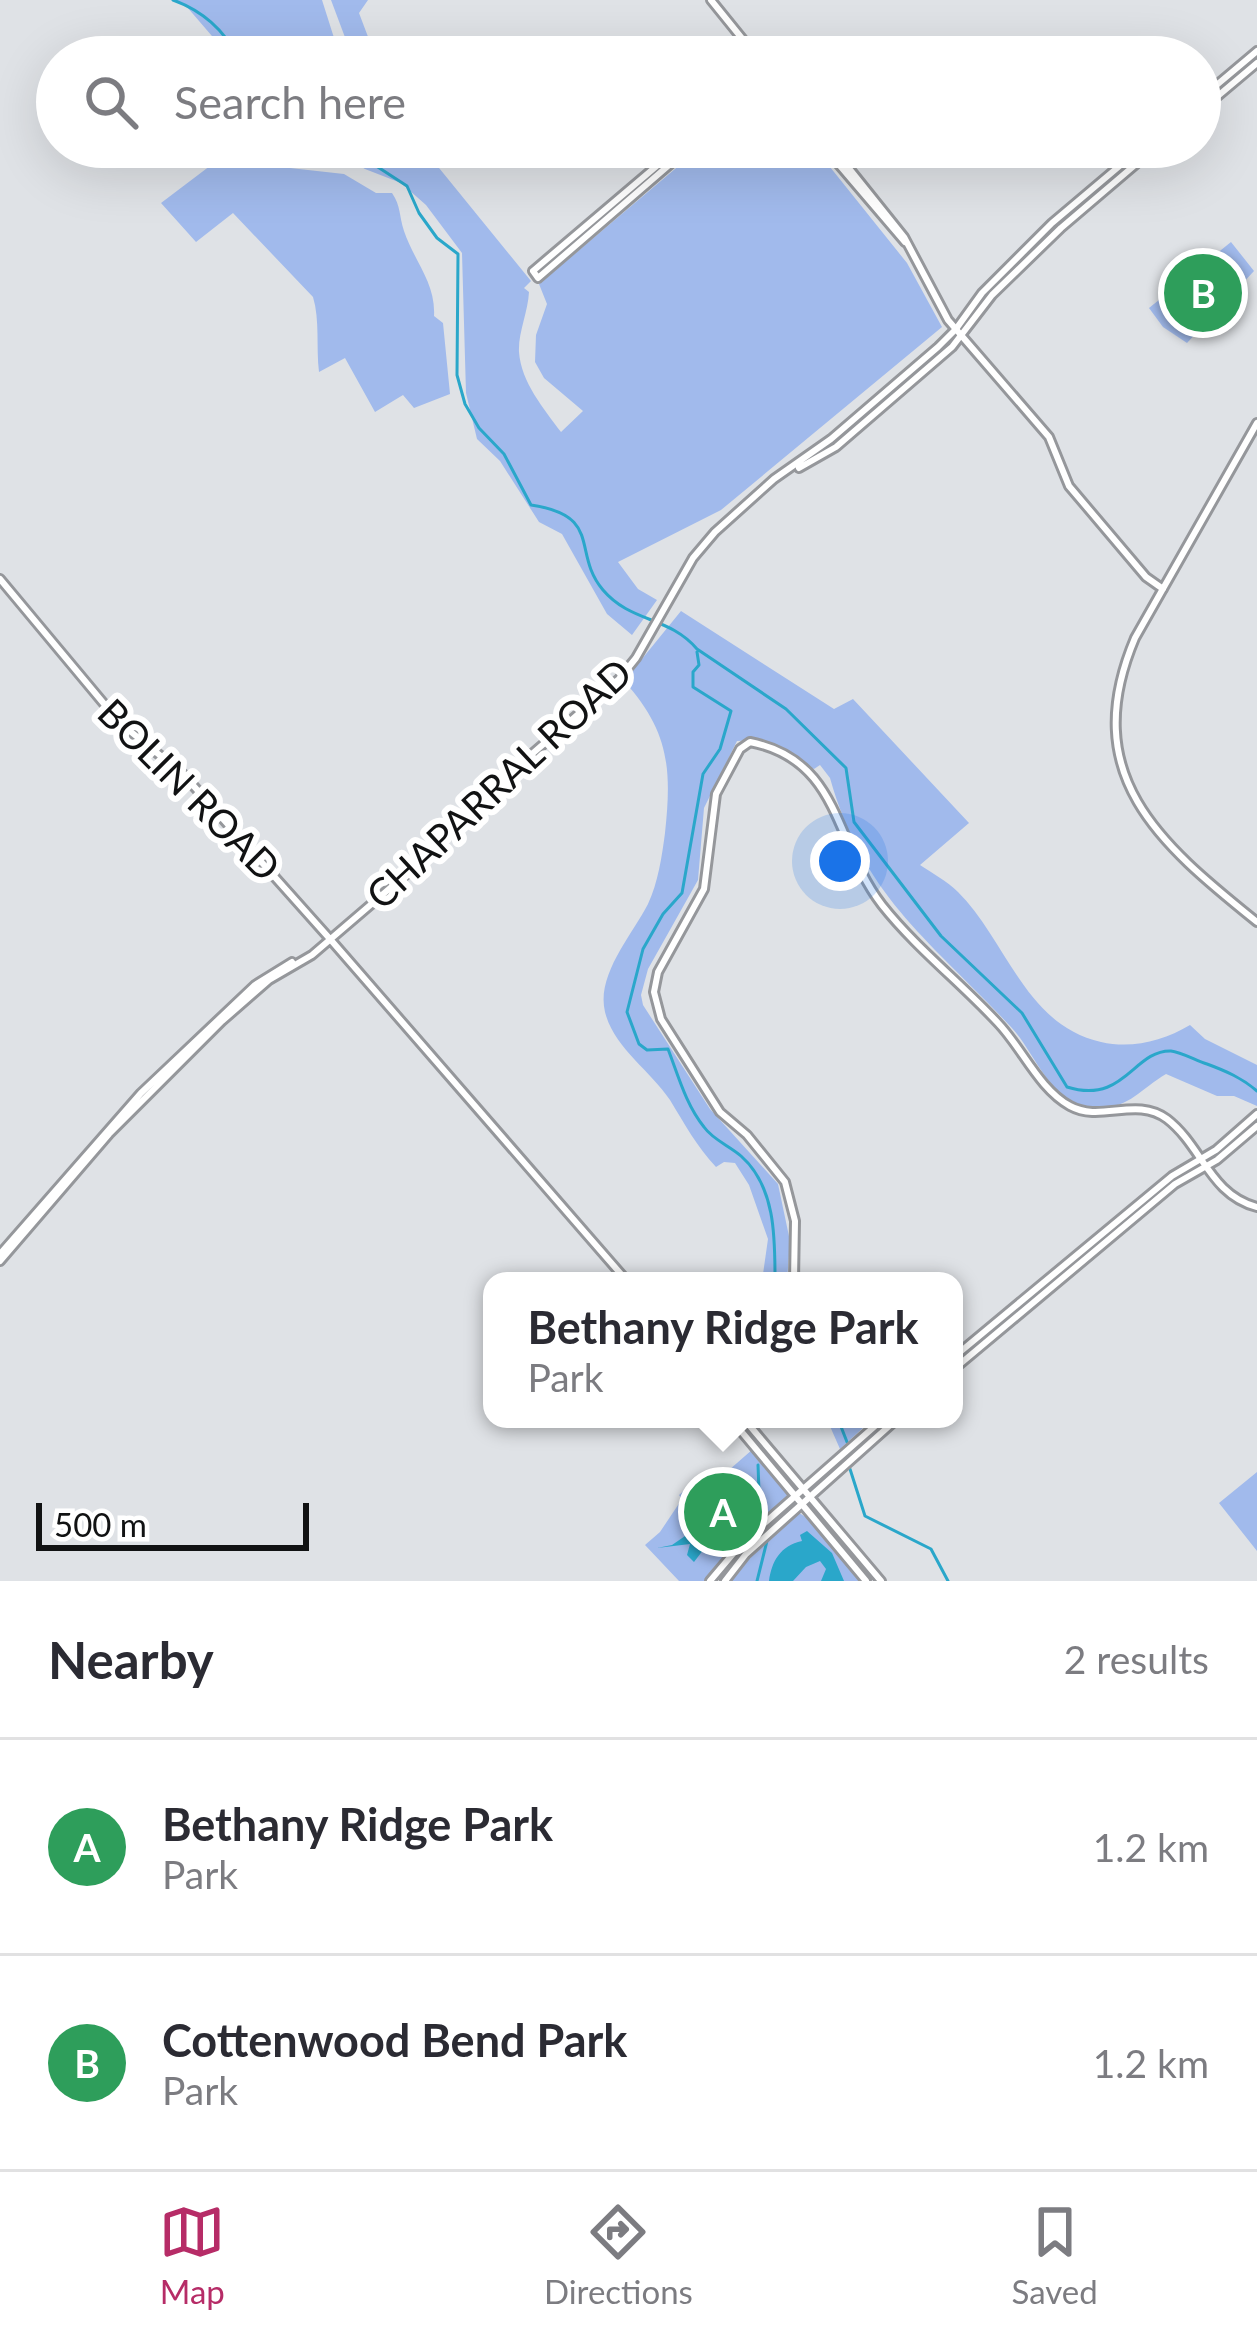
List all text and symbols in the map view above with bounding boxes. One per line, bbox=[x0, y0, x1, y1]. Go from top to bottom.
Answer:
search box bbox=[36, 36, 1221, 168]
icon: search bbox=[78, 69, 144, 135]
text: Search here bbox=[174, 75, 406, 129]
pin: B bbox=[1164, 248, 1242, 338]
street label: CHAPARRAL ROAD bbox=[357, 649, 640, 918]
street label: BOLIN ROAD bbox=[89, 689, 290, 890]
your location bbox=[810, 831, 870, 891]
popup bbox=[483, 1272, 963, 1428]
text: Bethany Ridge Park bbox=[527, 1300, 919, 1354]
text: Park bbox=[527, 1354, 604, 1400]
pin: A bbox=[684, 1467, 762, 1557]
scale bar bbox=[36, 1497, 309, 1550]
text: 500 m bbox=[54, 1504, 147, 1544]
text: Nearby bbox=[48, 1629, 214, 1690]
text: 2 results bbox=[1064, 1636, 1209, 1682]
text: Bethany Ridge Park bbox=[162, 1797, 553, 1851]
text: A bbox=[73, 1824, 101, 1870]
text: 1.2 km bbox=[1093, 1824, 1209, 1870]
text: Park bbox=[162, 1851, 238, 1897]
text: Cottenwood Bend Park bbox=[162, 2013, 627, 2067]
text: B bbox=[74, 2040, 100, 2086]
text: 1.2 km bbox=[1093, 2040, 1209, 2086]
text: Park bbox=[162, 2067, 238, 2113]
tab: Map bbox=[159, 2199, 225, 2311]
tab: Directions bbox=[544, 2199, 693, 2311]
tab: Saved bbox=[1011, 2199, 1098, 2311]

